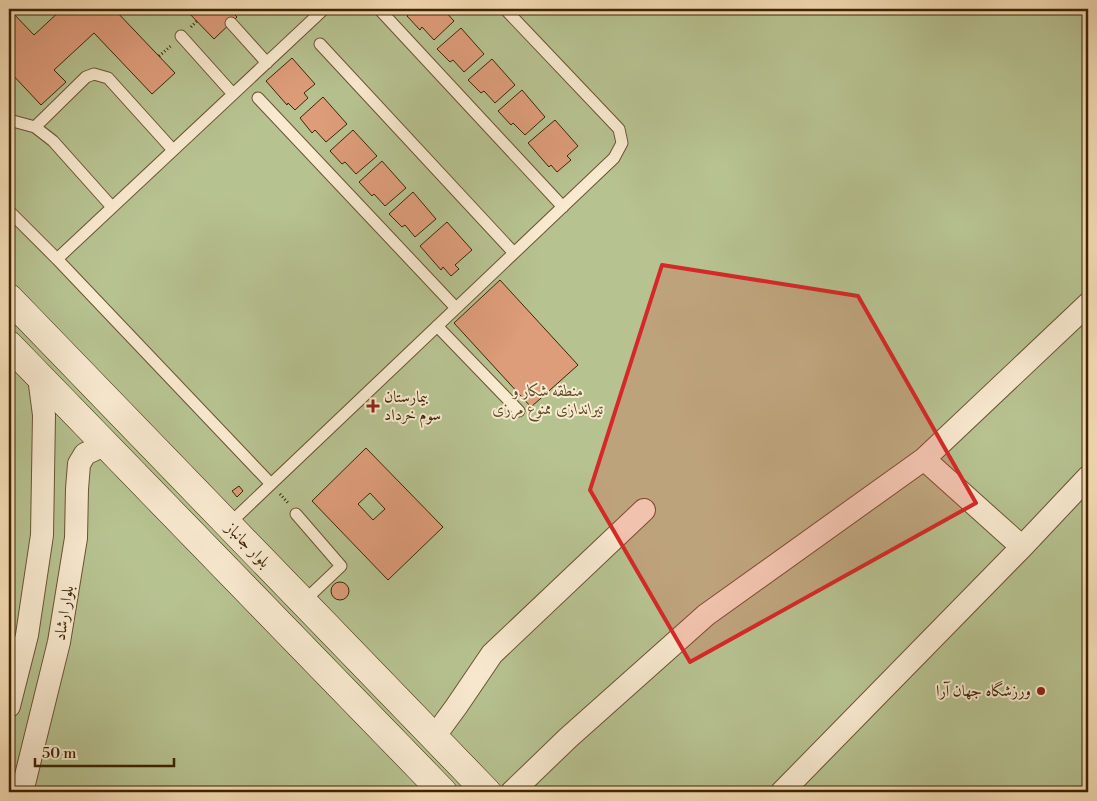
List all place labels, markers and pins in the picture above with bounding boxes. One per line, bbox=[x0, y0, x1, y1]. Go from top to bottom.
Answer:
place label: بیمارستان سوم خرداد bbox=[384, 387, 441, 429]
marker: بیمارستان سوم خرداد bbox=[366, 399, 380, 413]
place label: ورزشگاه جهان آرا bbox=[936, 680, 1031, 701]
marker: ورزشگاه جهان آرا bbox=[1035, 685, 1047, 697]

